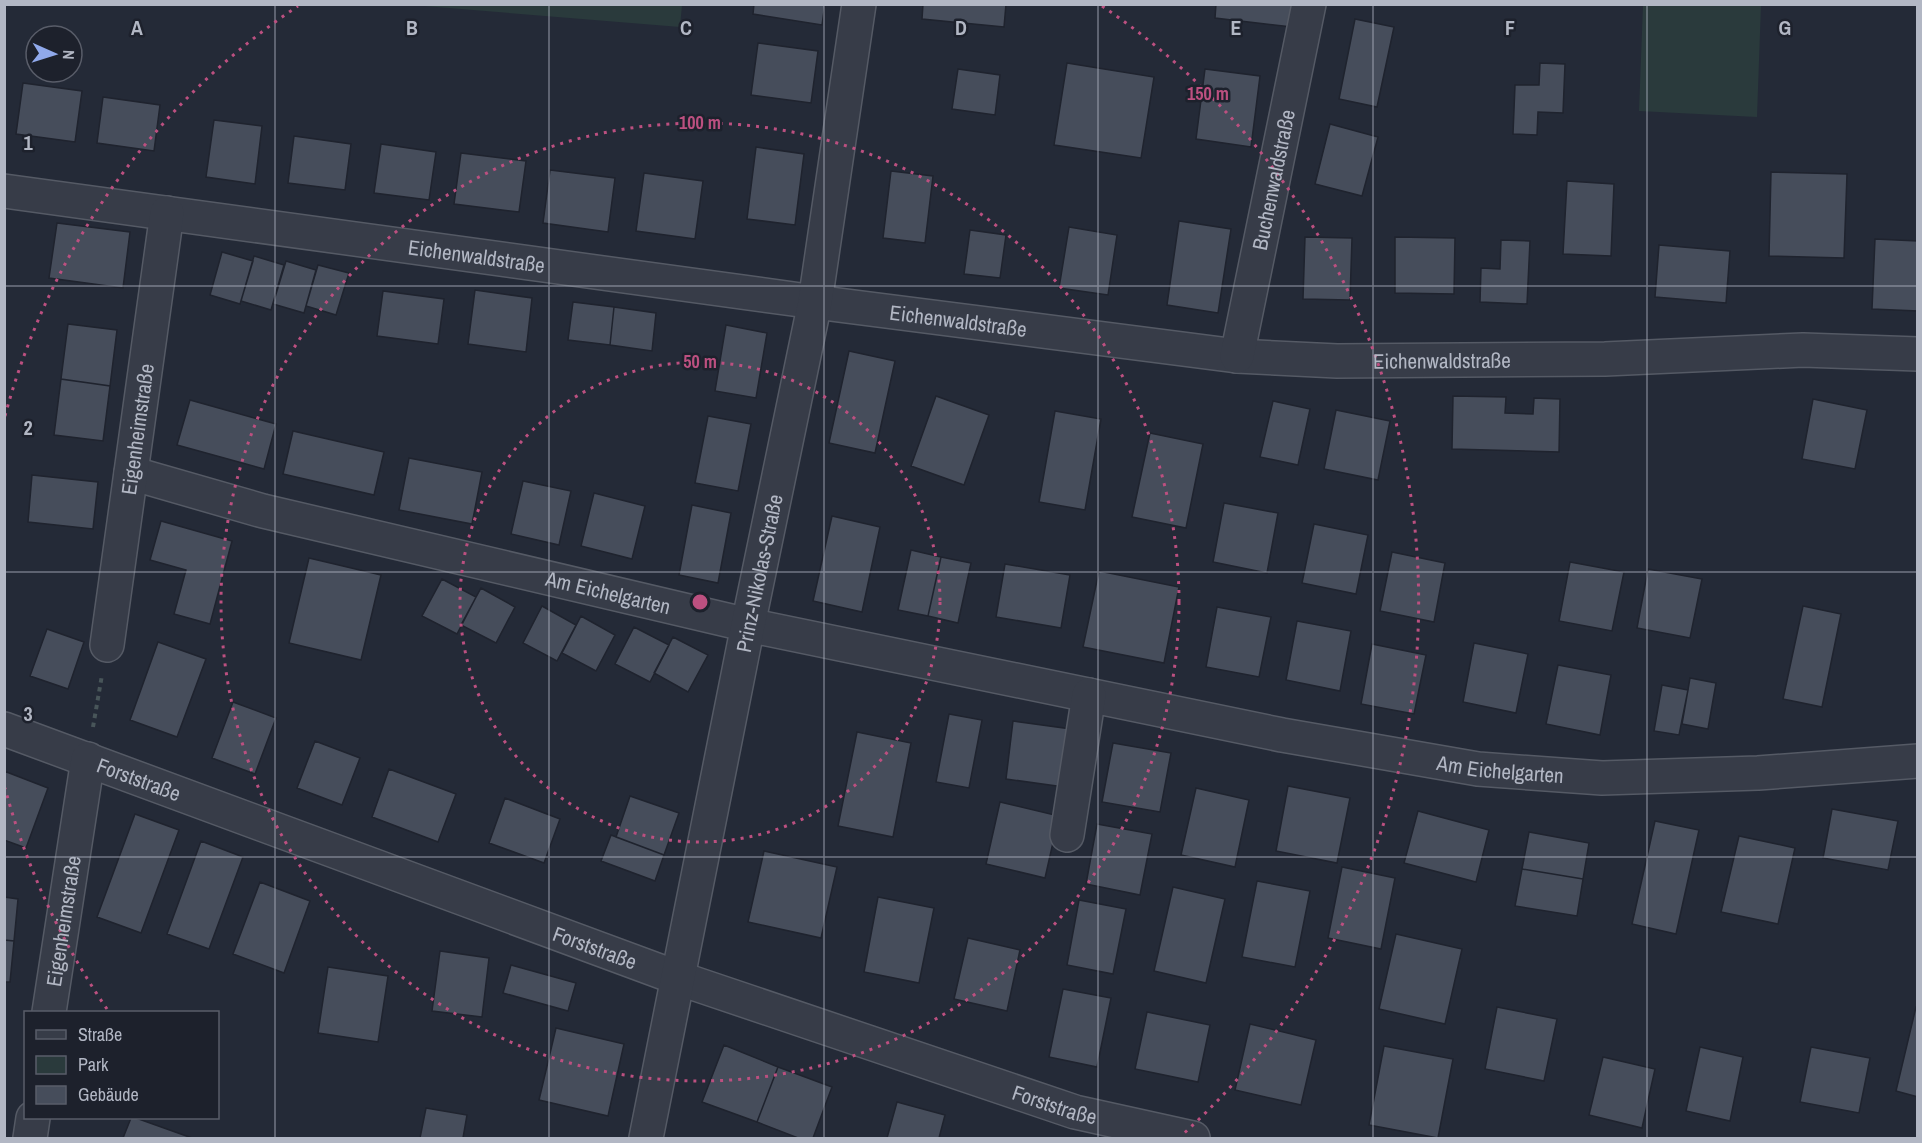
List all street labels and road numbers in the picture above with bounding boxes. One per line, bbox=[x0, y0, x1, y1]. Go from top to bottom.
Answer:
street label: Buchenwaldstraße bbox=[1245, 107, 1302, 252]
street label: Eichenwaldstraße bbox=[406, 232, 547, 279]
street label: Eichenwaldstraße bbox=[888, 297, 1029, 343]
street label: Eichenwaldstraße bbox=[1373, 345, 1511, 375]
street label: Eigenheimstraße bbox=[114, 362, 160, 497]
street label: Prinz-Nikolas-Straße bbox=[728, 491, 789, 655]
street label: Am Eichelgarten bbox=[542, 563, 674, 621]
street label: Am Eichelgarten bbox=[1434, 747, 1565, 790]
street label: Forststraße bbox=[93, 750, 185, 808]
street label: Eigenheimstraße bbox=[39, 854, 87, 989]
street label: Forststraße bbox=[549, 919, 641, 976]
street label: Forststraße bbox=[1009, 1077, 1100, 1131]

